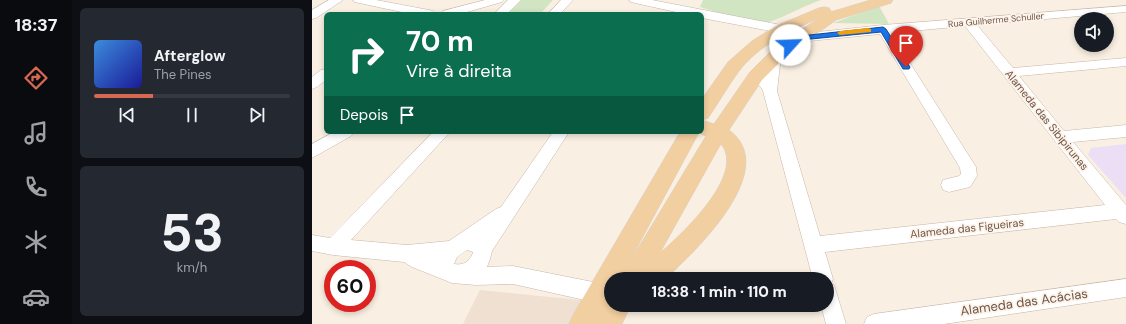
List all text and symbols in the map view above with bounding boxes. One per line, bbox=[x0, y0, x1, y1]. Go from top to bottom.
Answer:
street label: Rua Guilherme Schuller bbox=[948, 10, 1045, 30]
map controls bbox=[1074, 12, 1114, 52]
button: sound bbox=[1074, 12, 1114, 52]
text: 18:37 bbox=[15, 13, 57, 37]
text: 70 m bbox=[406, 23, 474, 60]
position arrow bbox=[769, 24, 811, 66]
pin bbox=[889, 26, 923, 67]
icon: right bbox=[340, 28, 392, 80]
icon: arrive bbox=[895, 32, 917, 54]
text: Afterglow bbox=[154, 46, 226, 66]
text: Vire à direita bbox=[406, 59, 512, 83]
icon: directions bbox=[22, 64, 50, 92]
text: The Pines bbox=[154, 66, 212, 83]
street label: Alameda das Sibipirunas bbox=[1002, 67, 1092, 173]
icon: previous bbox=[116, 104, 138, 126]
icon: pause bbox=[181, 104, 203, 126]
icon: next bbox=[246, 104, 268, 126]
icon: arrive bbox=[396, 104, 418, 126]
text: Depois bbox=[340, 105, 388, 125]
icon: music bbox=[22, 119, 50, 147]
icon: phone bbox=[22, 173, 50, 201]
text: 53 bbox=[160, 199, 224, 267]
street label: Alameda das Figueiras bbox=[909, 215, 1025, 241]
icon: climate bbox=[22, 228, 50, 256]
text: km/h bbox=[177, 259, 207, 276]
speed limit sign: 60 bbox=[324, 260, 376, 312]
text: 18:38 · 1 min · 110 m bbox=[651, 282, 787, 302]
icon: car bbox=[22, 283, 50, 311]
street label: Alameda das Acácias bbox=[959, 285, 1089, 319]

